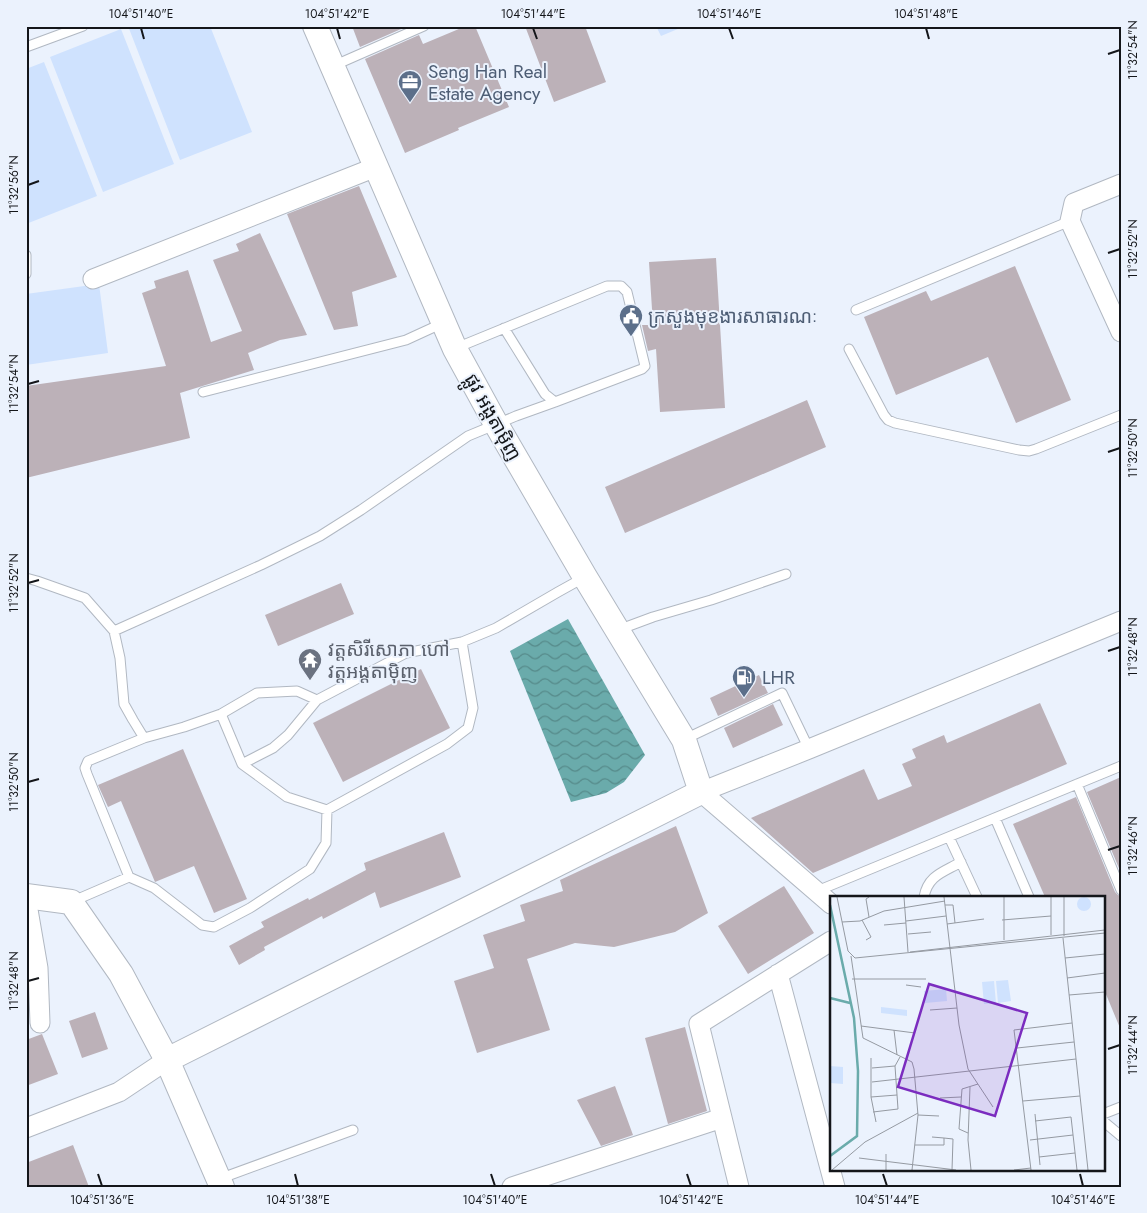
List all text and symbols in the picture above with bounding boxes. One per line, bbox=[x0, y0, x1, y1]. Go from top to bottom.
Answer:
text: 104°51'40"E bbox=[109, 5, 173, 23]
text: 104°51'42"E bbox=[305, 5, 369, 23]
text: 104°51'44"E bbox=[501, 5, 565, 23]
text: 104°51'46"E bbox=[697, 5, 761, 23]
text: 104°51'48"E bbox=[894, 5, 958, 23]
text: 11°32'54"N bbox=[1124, 20, 1142, 80]
place label: Seng Han Real Estate Agency bbox=[428, 58, 547, 107]
office icon: Seng Han Real Estate Agency bbox=[397, 69, 423, 103]
text: 11°32'56"N bbox=[5, 155, 23, 215]
text: 11°32'52"N bbox=[1124, 219, 1142, 279]
public building icon: ក្រសួងមុខងារសាធារណៈ bbox=[618, 303, 644, 337]
place label: ក្រសួងមុខងារសាធារណៈ bbox=[648, 303, 817, 330]
text: 11°32'54"N bbox=[5, 354, 23, 414]
street label: ផ្លូវ អង្តតាម៉ិញ bbox=[455, 369, 528, 467]
text: 11°32'50"N bbox=[1124, 418, 1142, 478]
text: 11°32'52"N bbox=[5, 553, 23, 613]
text: 11°32'48"N bbox=[1124, 617, 1142, 677]
place label: វត្តសិរីសោភា ហៅ វត្តអង្តតាម៉ិញ bbox=[328, 636, 450, 685]
temple icon: វត្តសិរីសោភា ហៅ វត្តអង្តតាម៉ិញ bbox=[297, 647, 323, 681]
fuel station icon: LHR bbox=[731, 664, 757, 698]
place label: LHR bbox=[762, 664, 795, 691]
text: 11°32'50"N bbox=[5, 752, 23, 812]
text: 11°32'46"N bbox=[1124, 816, 1142, 876]
inset map bbox=[830, 896, 1104, 1170]
text: 11°32'48"N bbox=[5, 951, 23, 1011]
text: 11°32'44"N bbox=[1124, 1015, 1142, 1075]
text: 104°51'36"E bbox=[70, 1191, 134, 1209]
text: 104°51'38"E bbox=[266, 1191, 330, 1209]
text: 104°51'40"E bbox=[463, 1191, 527, 1209]
text: 104°51'42"E bbox=[659, 1191, 723, 1209]
text: 104°51'44"E bbox=[855, 1191, 919, 1209]
text: 104°51'46"E bbox=[1051, 1191, 1115, 1209]

